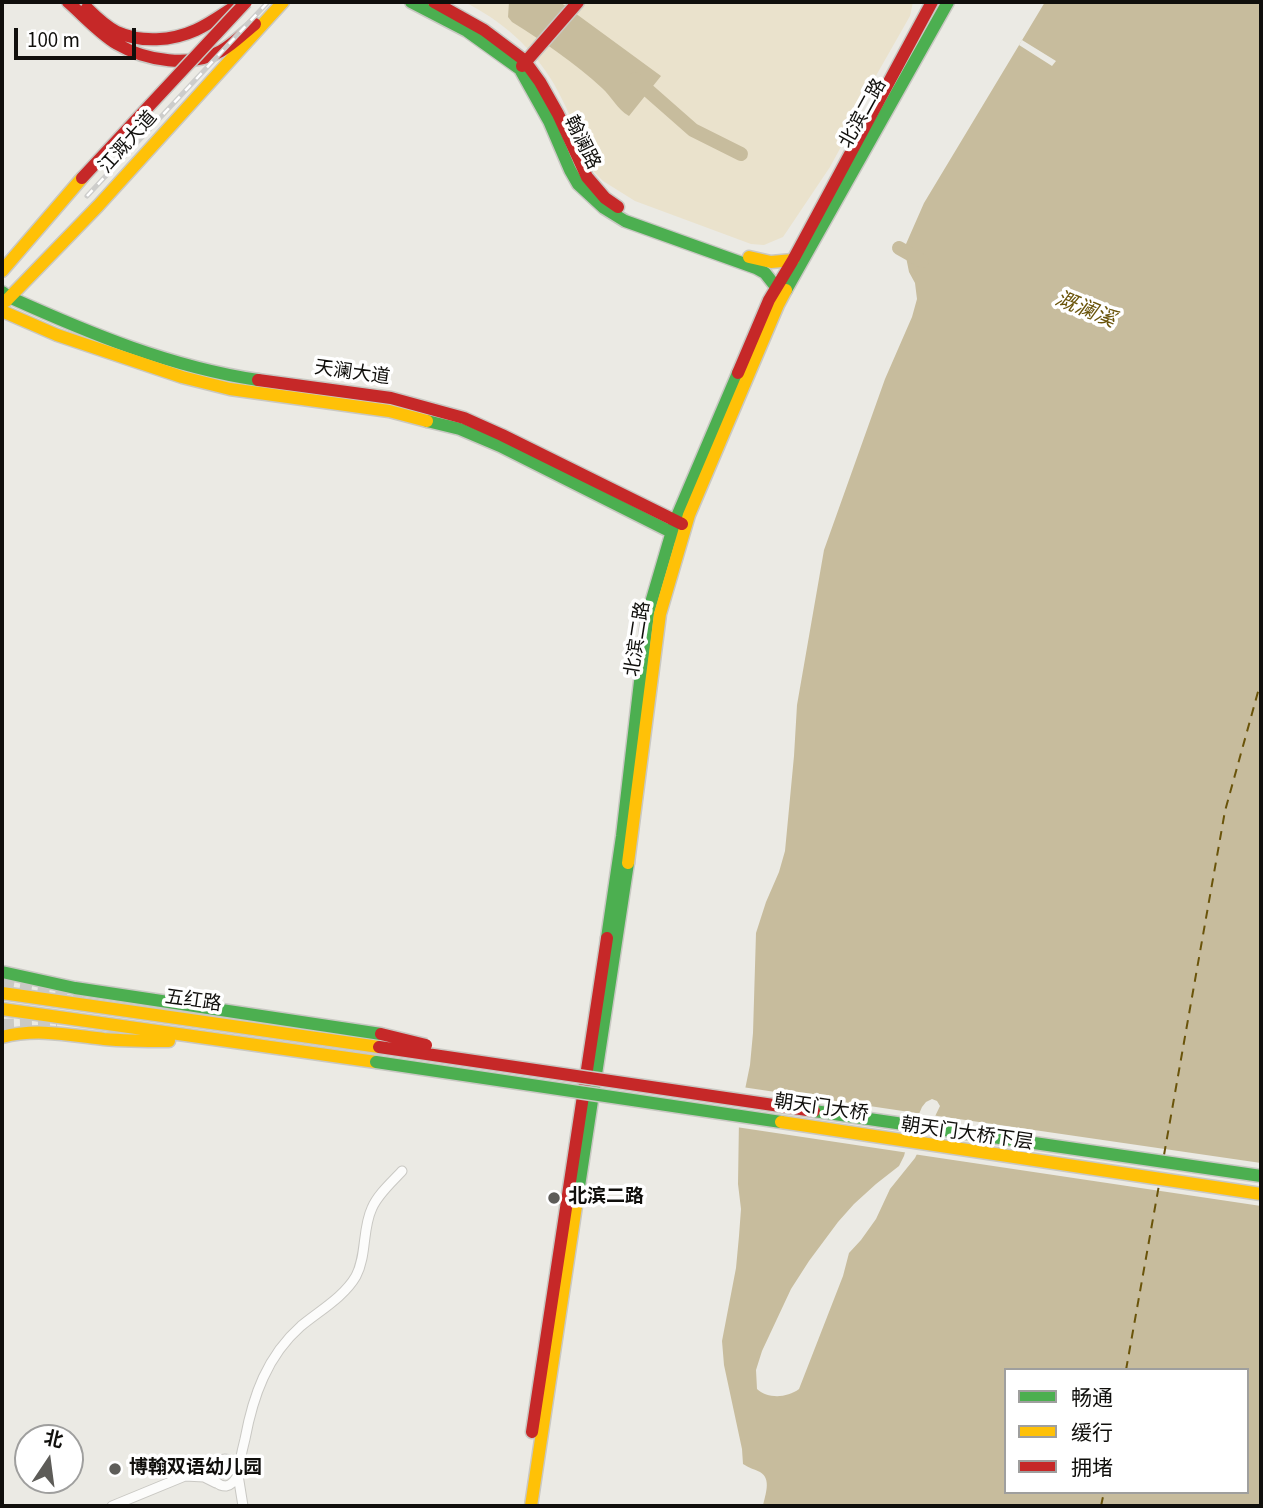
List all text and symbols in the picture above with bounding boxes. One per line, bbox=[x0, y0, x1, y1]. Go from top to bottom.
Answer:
scale bar bbox=[18, 14, 140, 58]
text: 100 m bbox=[27, 25, 80, 55]
street label: 北滨二路 bbox=[836, 75, 892, 153]
street label: 江溉大道 bbox=[95, 107, 163, 179]
street label: 翰澜路 bbox=[558, 112, 604, 174]
water label: 溉澜溪 bbox=[1051, 288, 1119, 334]
street label: 天澜大道 bbox=[313, 357, 391, 391]
street label: 北滨二路 bbox=[622, 600, 656, 678]
street label: 五红路 bbox=[163, 987, 223, 1017]
street label: 朝天门大桥 bbox=[772, 1091, 870, 1127]
street label: 朝天门大桥下层 bbox=[900, 1114, 1034, 1156]
place label: 北滨二路 bbox=[568, 1187, 644, 1209]
marker: 北滨二路 bbox=[546, 1190, 562, 1206]
legend bbox=[1004, 1368, 1249, 1494]
text: 畅通 bbox=[1071, 1383, 1113, 1413]
text: 缓行 bbox=[1071, 1418, 1113, 1448]
north arrow bbox=[14, 1424, 84, 1494]
text: 北 bbox=[41, 1425, 66, 1455]
text: 拥堵 bbox=[1071, 1453, 1113, 1483]
place label: 博翰双语幼儿园 bbox=[129, 1458, 262, 1480]
marker: 博翰双语幼儿园 bbox=[107, 1461, 123, 1477]

